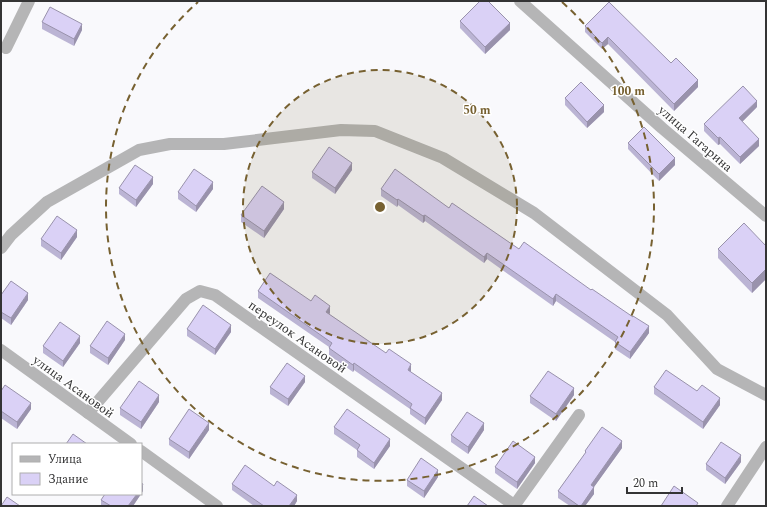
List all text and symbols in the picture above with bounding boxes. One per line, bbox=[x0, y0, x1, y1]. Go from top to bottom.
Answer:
text: 100 m bbox=[611, 82, 645, 101]
street label: улица Гагарина bbox=[653, 100, 738, 177]
text: 50 m bbox=[463, 101, 491, 120]
centre of rings bbox=[373, 200, 387, 214]
street label: переулок Асановой bbox=[244, 295, 351, 379]
street label: улица Асановой bbox=[28, 350, 118, 423]
legend bbox=[12, 443, 142, 495]
text: Улица bbox=[48, 450, 82, 469]
scale bar bbox=[627, 469, 682, 495]
text: Здание bbox=[48, 470, 88, 489]
text: 20 m bbox=[633, 474, 658, 493]

